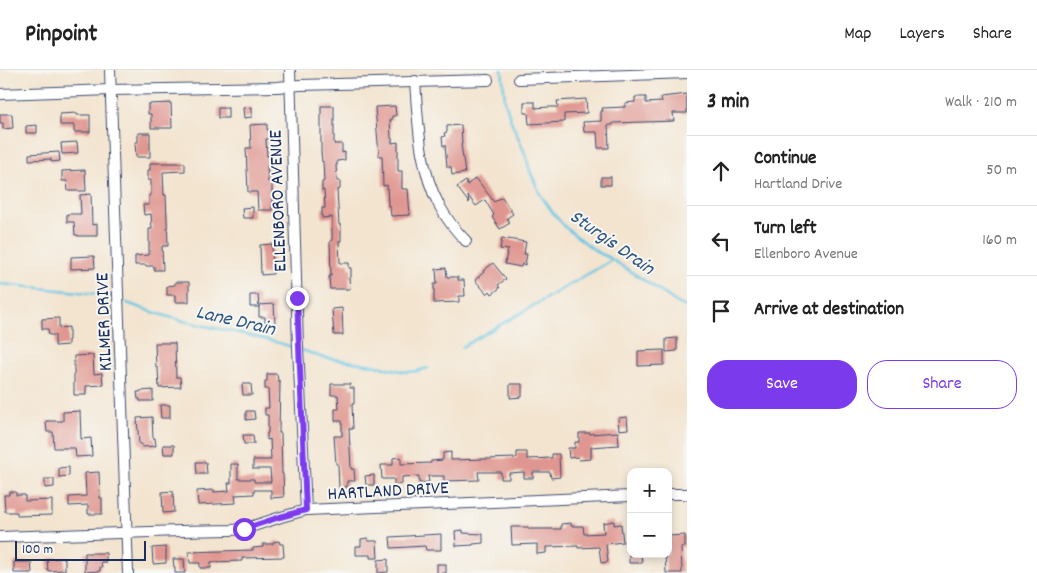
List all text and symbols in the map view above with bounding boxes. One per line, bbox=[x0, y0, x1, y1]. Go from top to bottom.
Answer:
text: Pinpoint bbox=[25, 18, 97, 52]
text: Map bbox=[844, 22, 871, 47]
text: Layers bbox=[899, 22, 945, 47]
text: Share bbox=[973, 22, 1012, 47]
text: 3 min bbox=[707, 88, 749, 118]
text: Walk · 210 m bbox=[945, 91, 1017, 114]
street label: ELLENBORO AVENUE bbox=[264, 129, 295, 272]
text: Continue bbox=[754, 146, 816, 173]
icon: ahead bbox=[707, 157, 735, 185]
text: 50 m bbox=[986, 159, 1017, 182]
text: Hartland Drive bbox=[754, 173, 842, 196]
water label: Sturgis Drain bbox=[563, 204, 660, 283]
text: Turn left bbox=[754, 216, 817, 243]
icon: left bbox=[707, 227, 735, 255]
text: 160 m bbox=[982, 229, 1017, 252]
text: Ellenboro Avenue bbox=[754, 243, 858, 266]
street label: KILMER DRIVE bbox=[90, 272, 121, 372]
route end bbox=[286, 287, 309, 310]
icon: arrive bbox=[707, 297, 735, 325]
text: Arrive at destination bbox=[754, 297, 904, 324]
water label: Lane Drain bbox=[193, 299, 278, 345]
button: Save bbox=[707, 360, 857, 409]
button: Share bbox=[867, 360, 1017, 409]
map controls bbox=[627, 468, 672, 558]
button: + bbox=[627, 468, 672, 513]
street label: HARTLAND DRIVE bbox=[327, 476, 450, 509]
button: − bbox=[627, 513, 672, 558]
route start bbox=[233, 518, 256, 541]
scale bar bbox=[15, 538, 146, 561]
text: 100 m bbox=[22, 540, 53, 560]

